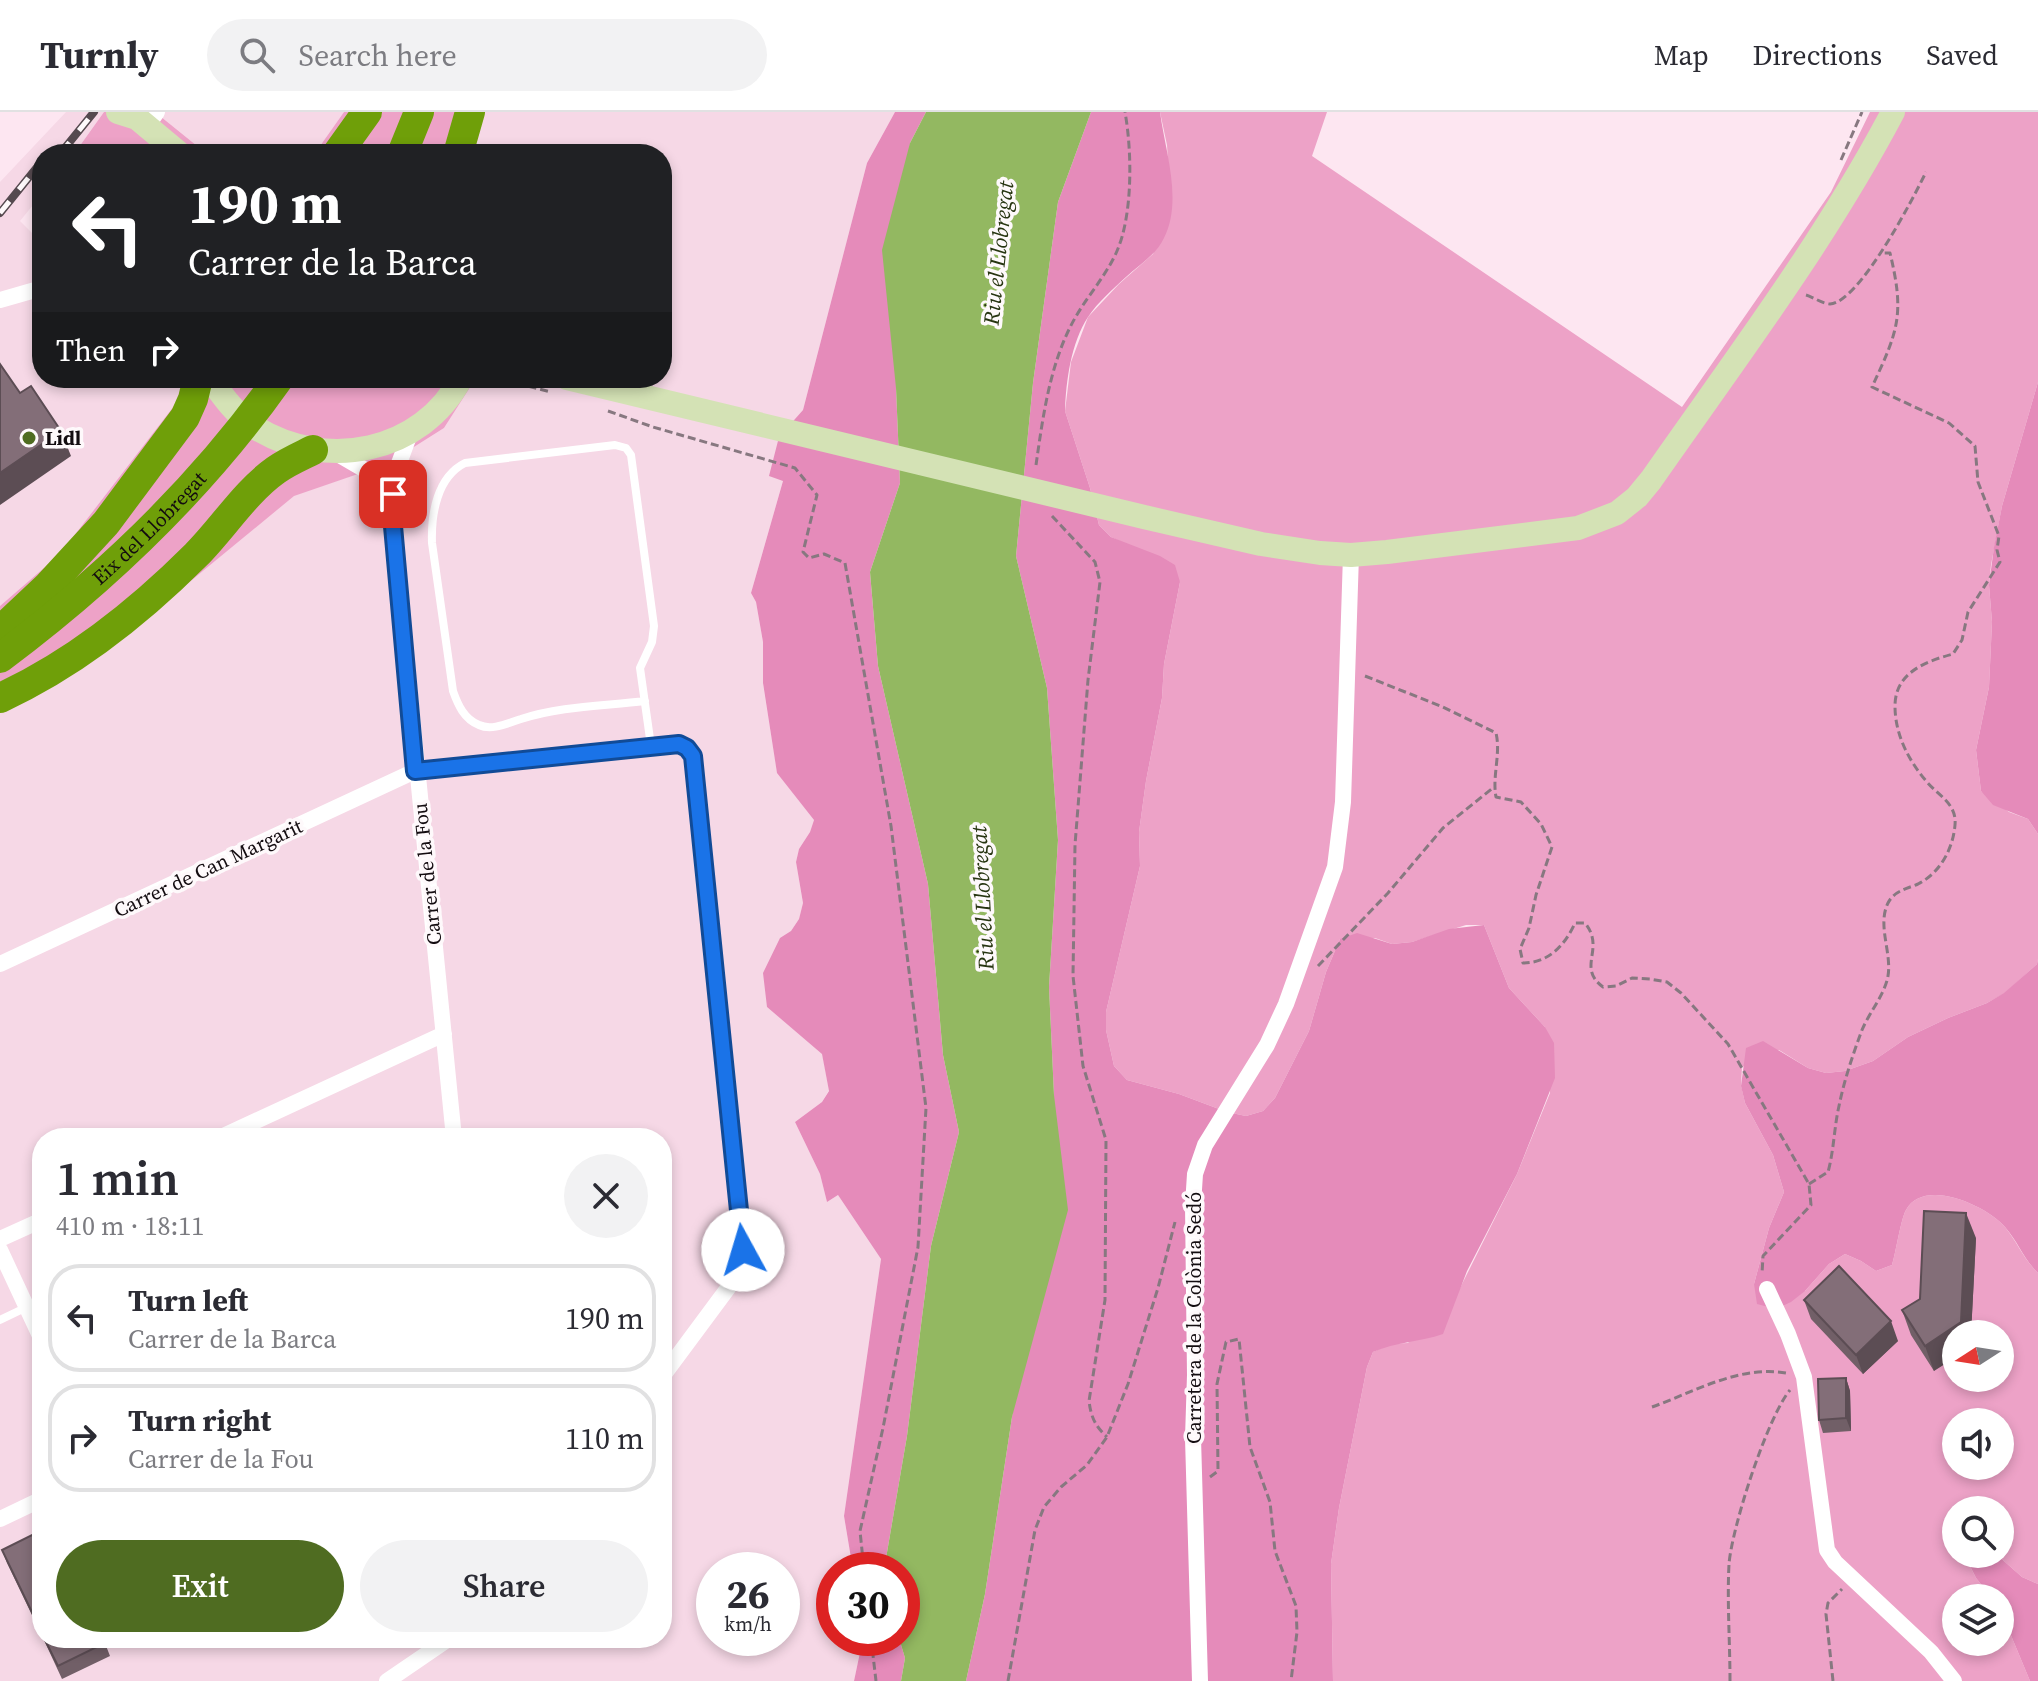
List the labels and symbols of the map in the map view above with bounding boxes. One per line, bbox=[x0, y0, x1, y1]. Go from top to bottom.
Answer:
water label: Riu el Llobregat bbox=[975, 179, 1021, 327]
place label: Lidl bbox=[45, 424, 81, 452]
marker: Lidl bbox=[20, 429, 38, 447]
pin bbox=[359, 460, 427, 528]
street label: Eix del Llobregat bbox=[86, 465, 213, 591]
street label: Carrer de la Fou bbox=[406, 802, 448, 946]
street label: Carrer de Can Margarit bbox=[109, 812, 307, 924]
water label: Riu el Llobregat bbox=[963, 824, 1001, 972]
street label: Carretera de la Colònia Sedó bbox=[1180, 1192, 1208, 1444]
position arrow bbox=[701, 1208, 785, 1292]
north arrow bbox=[1942, 1320, 2014, 1392]
speed limit sign: 30 bbox=[816, 1552, 920, 1656]

